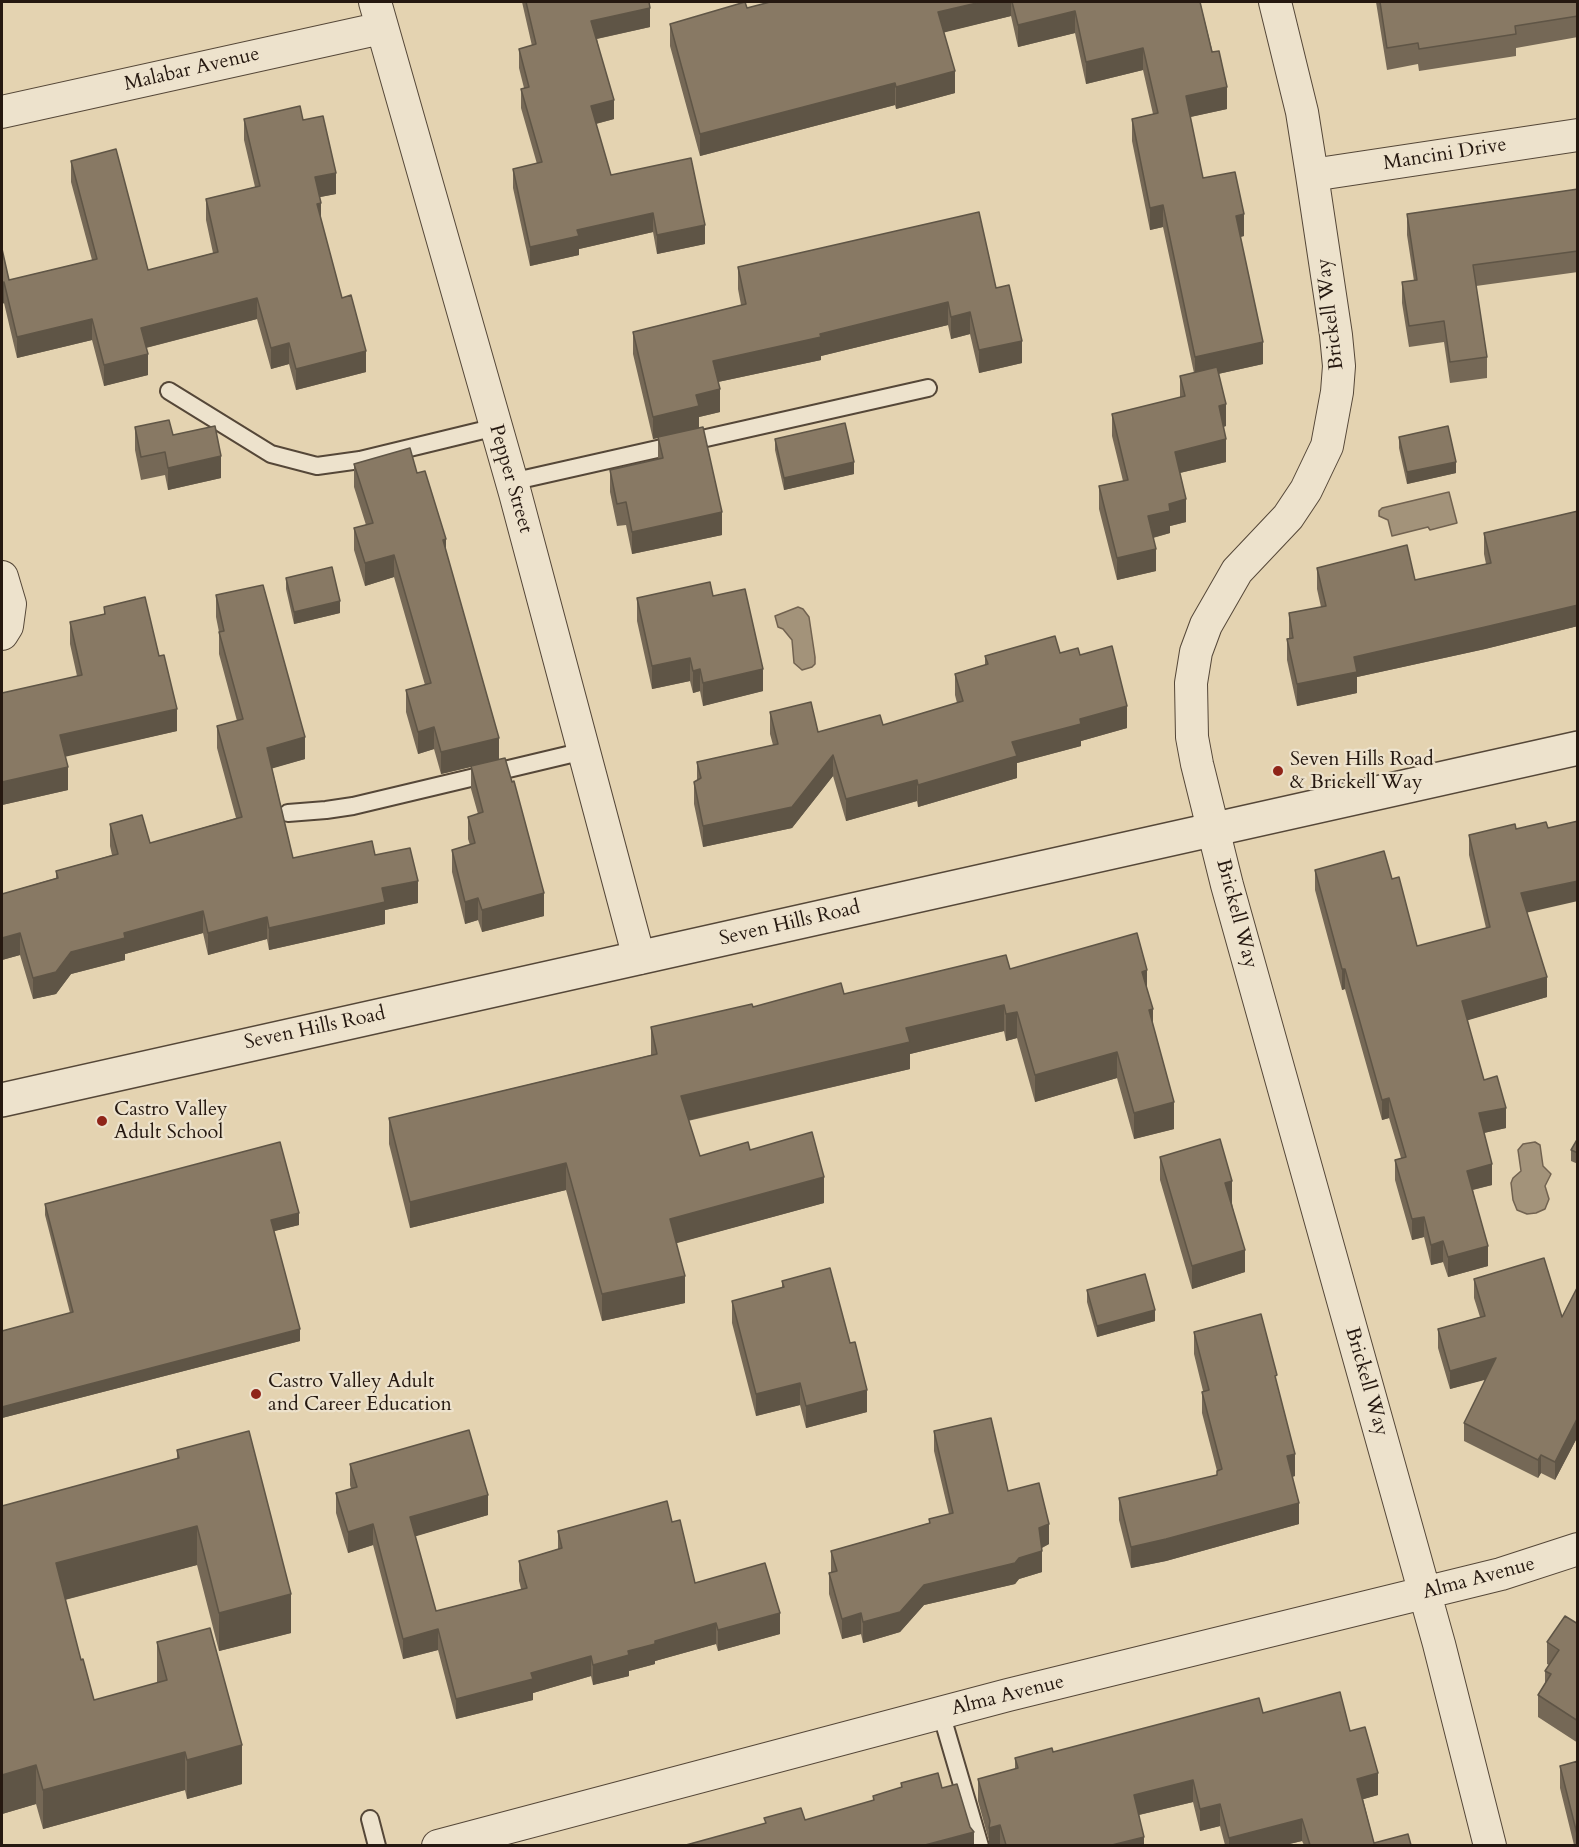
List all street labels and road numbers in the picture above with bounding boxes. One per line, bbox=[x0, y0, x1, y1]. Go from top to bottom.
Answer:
street label: Malabar Avenue bbox=[122, 43, 262, 97]
street label: Mancini Drive bbox=[1382, 133, 1508, 177]
street label: Brickell Way bbox=[1312, 257, 1350, 371]
street label: Pepper Street bbox=[483, 422, 537, 536]
street label: Brickell Way bbox=[1210, 857, 1262, 971]
street label: Seven Hills Road bbox=[717, 896, 863, 952]
street label: Seven Hills Road bbox=[242, 1002, 388, 1056]
street label: Brickell Way bbox=[1339, 1325, 1393, 1439]
street label: Alma Avenue bbox=[1420, 1553, 1538, 1605]
street label: Alma Avenue bbox=[949, 1670, 1067, 1722]

